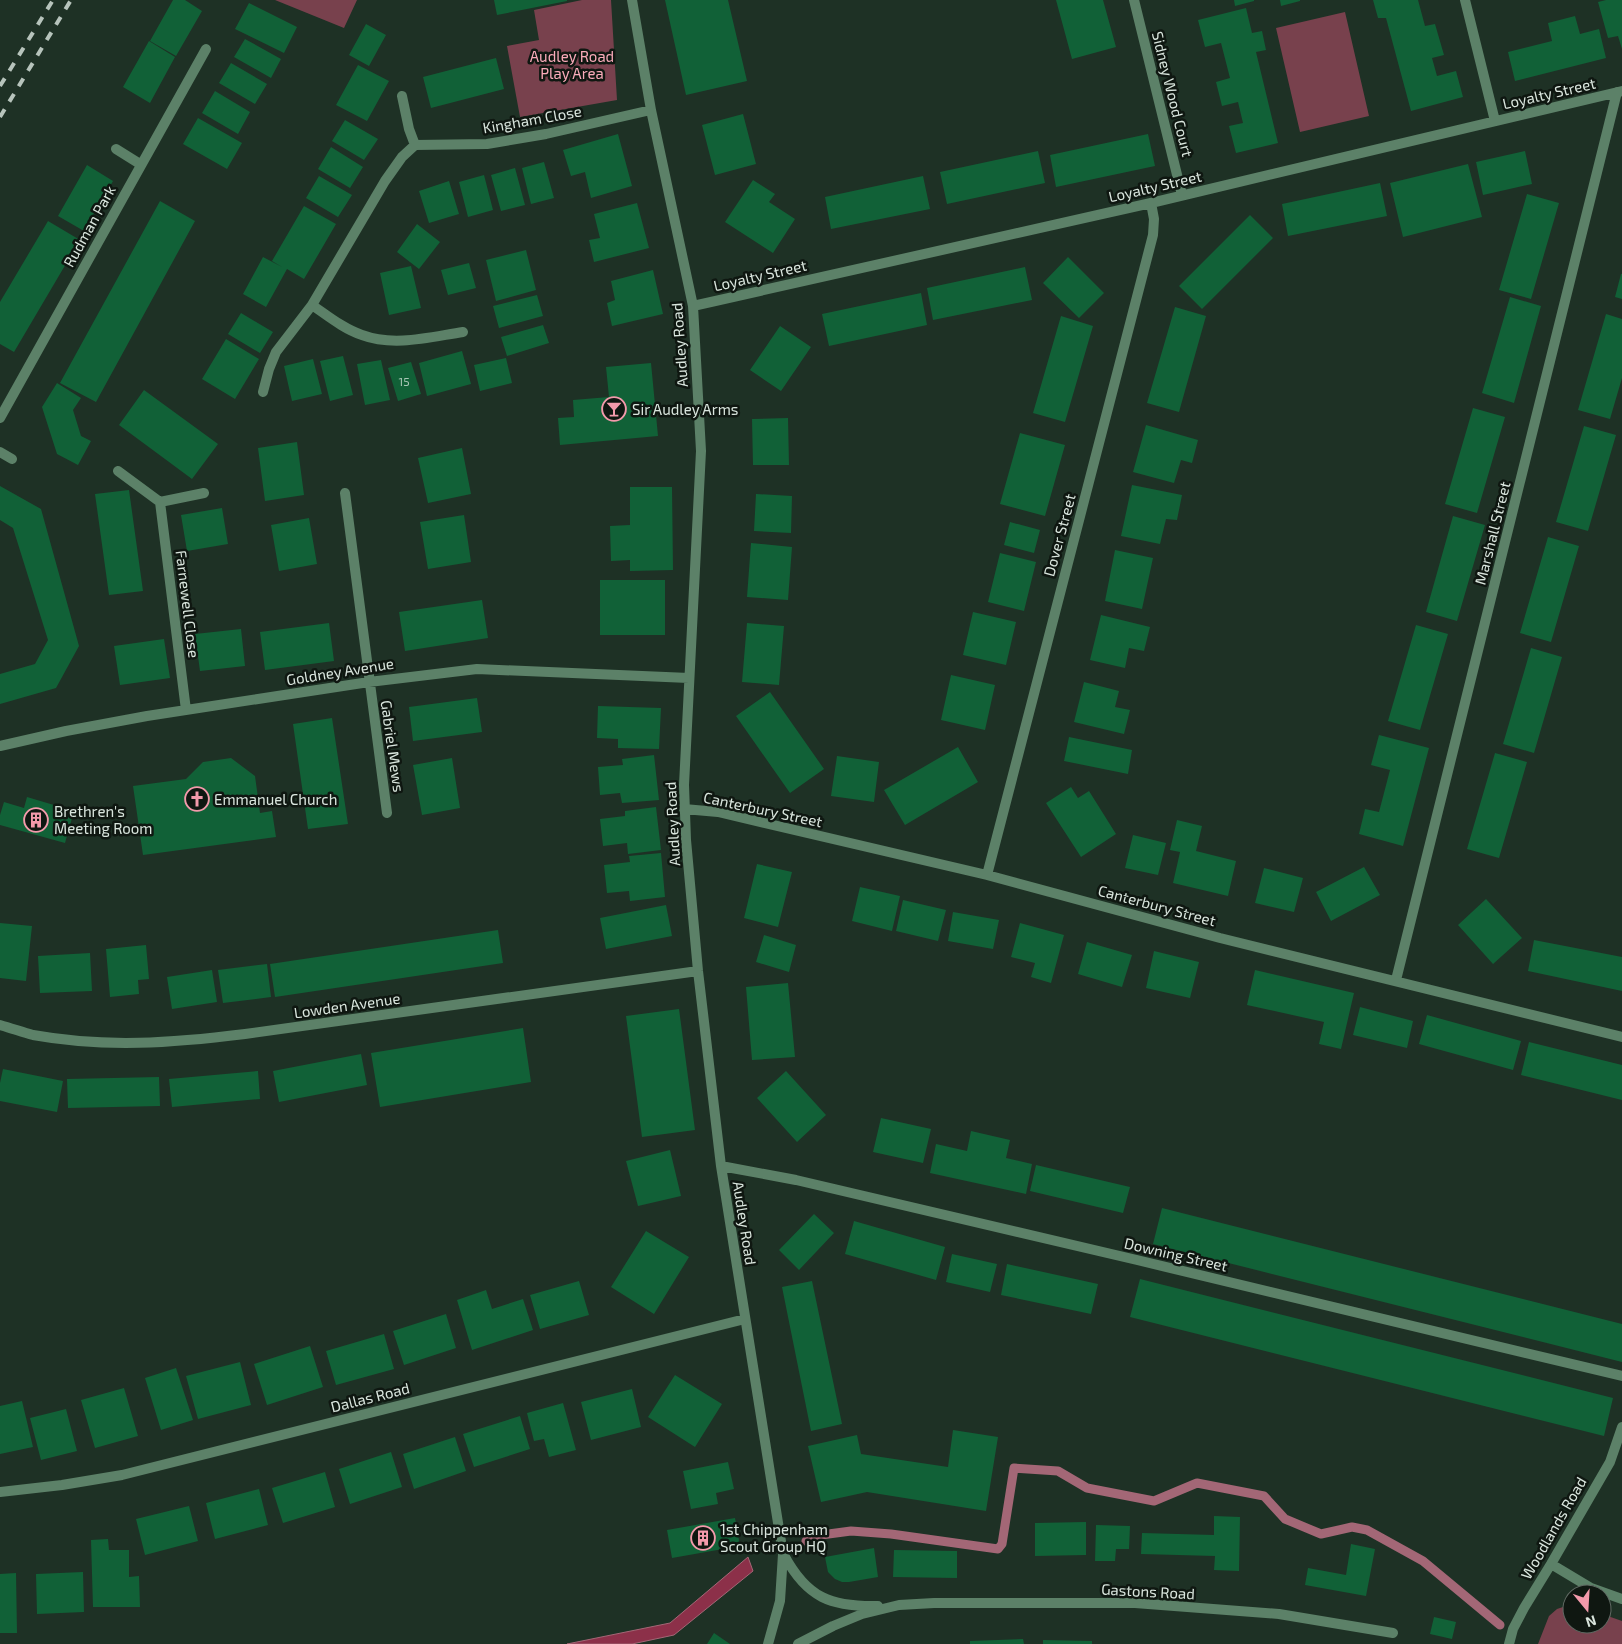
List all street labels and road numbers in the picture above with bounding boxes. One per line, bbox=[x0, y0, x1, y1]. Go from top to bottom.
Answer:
street label: Sidney Wood Court bbox=[1149, 29, 1197, 159]
street label: Loyalty Street bbox=[1501, 73, 1598, 112]
street label: Kingham Close bbox=[481, 101, 583, 137]
street label: Loyalty Street bbox=[1107, 166, 1204, 205]
street label: Rudman Park bbox=[59, 182, 119, 270]
street label: Loyalty Street bbox=[712, 255, 809, 294]
street label: Audley Road bbox=[667, 302, 691, 388]
street label: Marshall Street bbox=[1471, 479, 1514, 586]
street label: Dover Street bbox=[1039, 491, 1079, 578]
street label: Farnewell Close bbox=[172, 549, 204, 659]
street label: Goldney Avenue bbox=[285, 654, 395, 688]
street label: Gabriel Mews bbox=[378, 699, 408, 793]
street label: Audley Road bbox=[661, 781, 683, 867]
street label: Canterbury Street bbox=[702, 788, 824, 830]
street label: Canterbury Street bbox=[1096, 881, 1218, 929]
street label: Lowden Avenue bbox=[293, 989, 401, 1021]
street label: Audley Road bbox=[730, 1180, 760, 1266]
street label: Downing Street bbox=[1123, 1233, 1230, 1275]
street label: Dallas Road bbox=[329, 1378, 411, 1416]
street label: Woodlands Road bbox=[1516, 1474, 1590, 1582]
street label: Gastons Road bbox=[1101, 1580, 1195, 1602]

